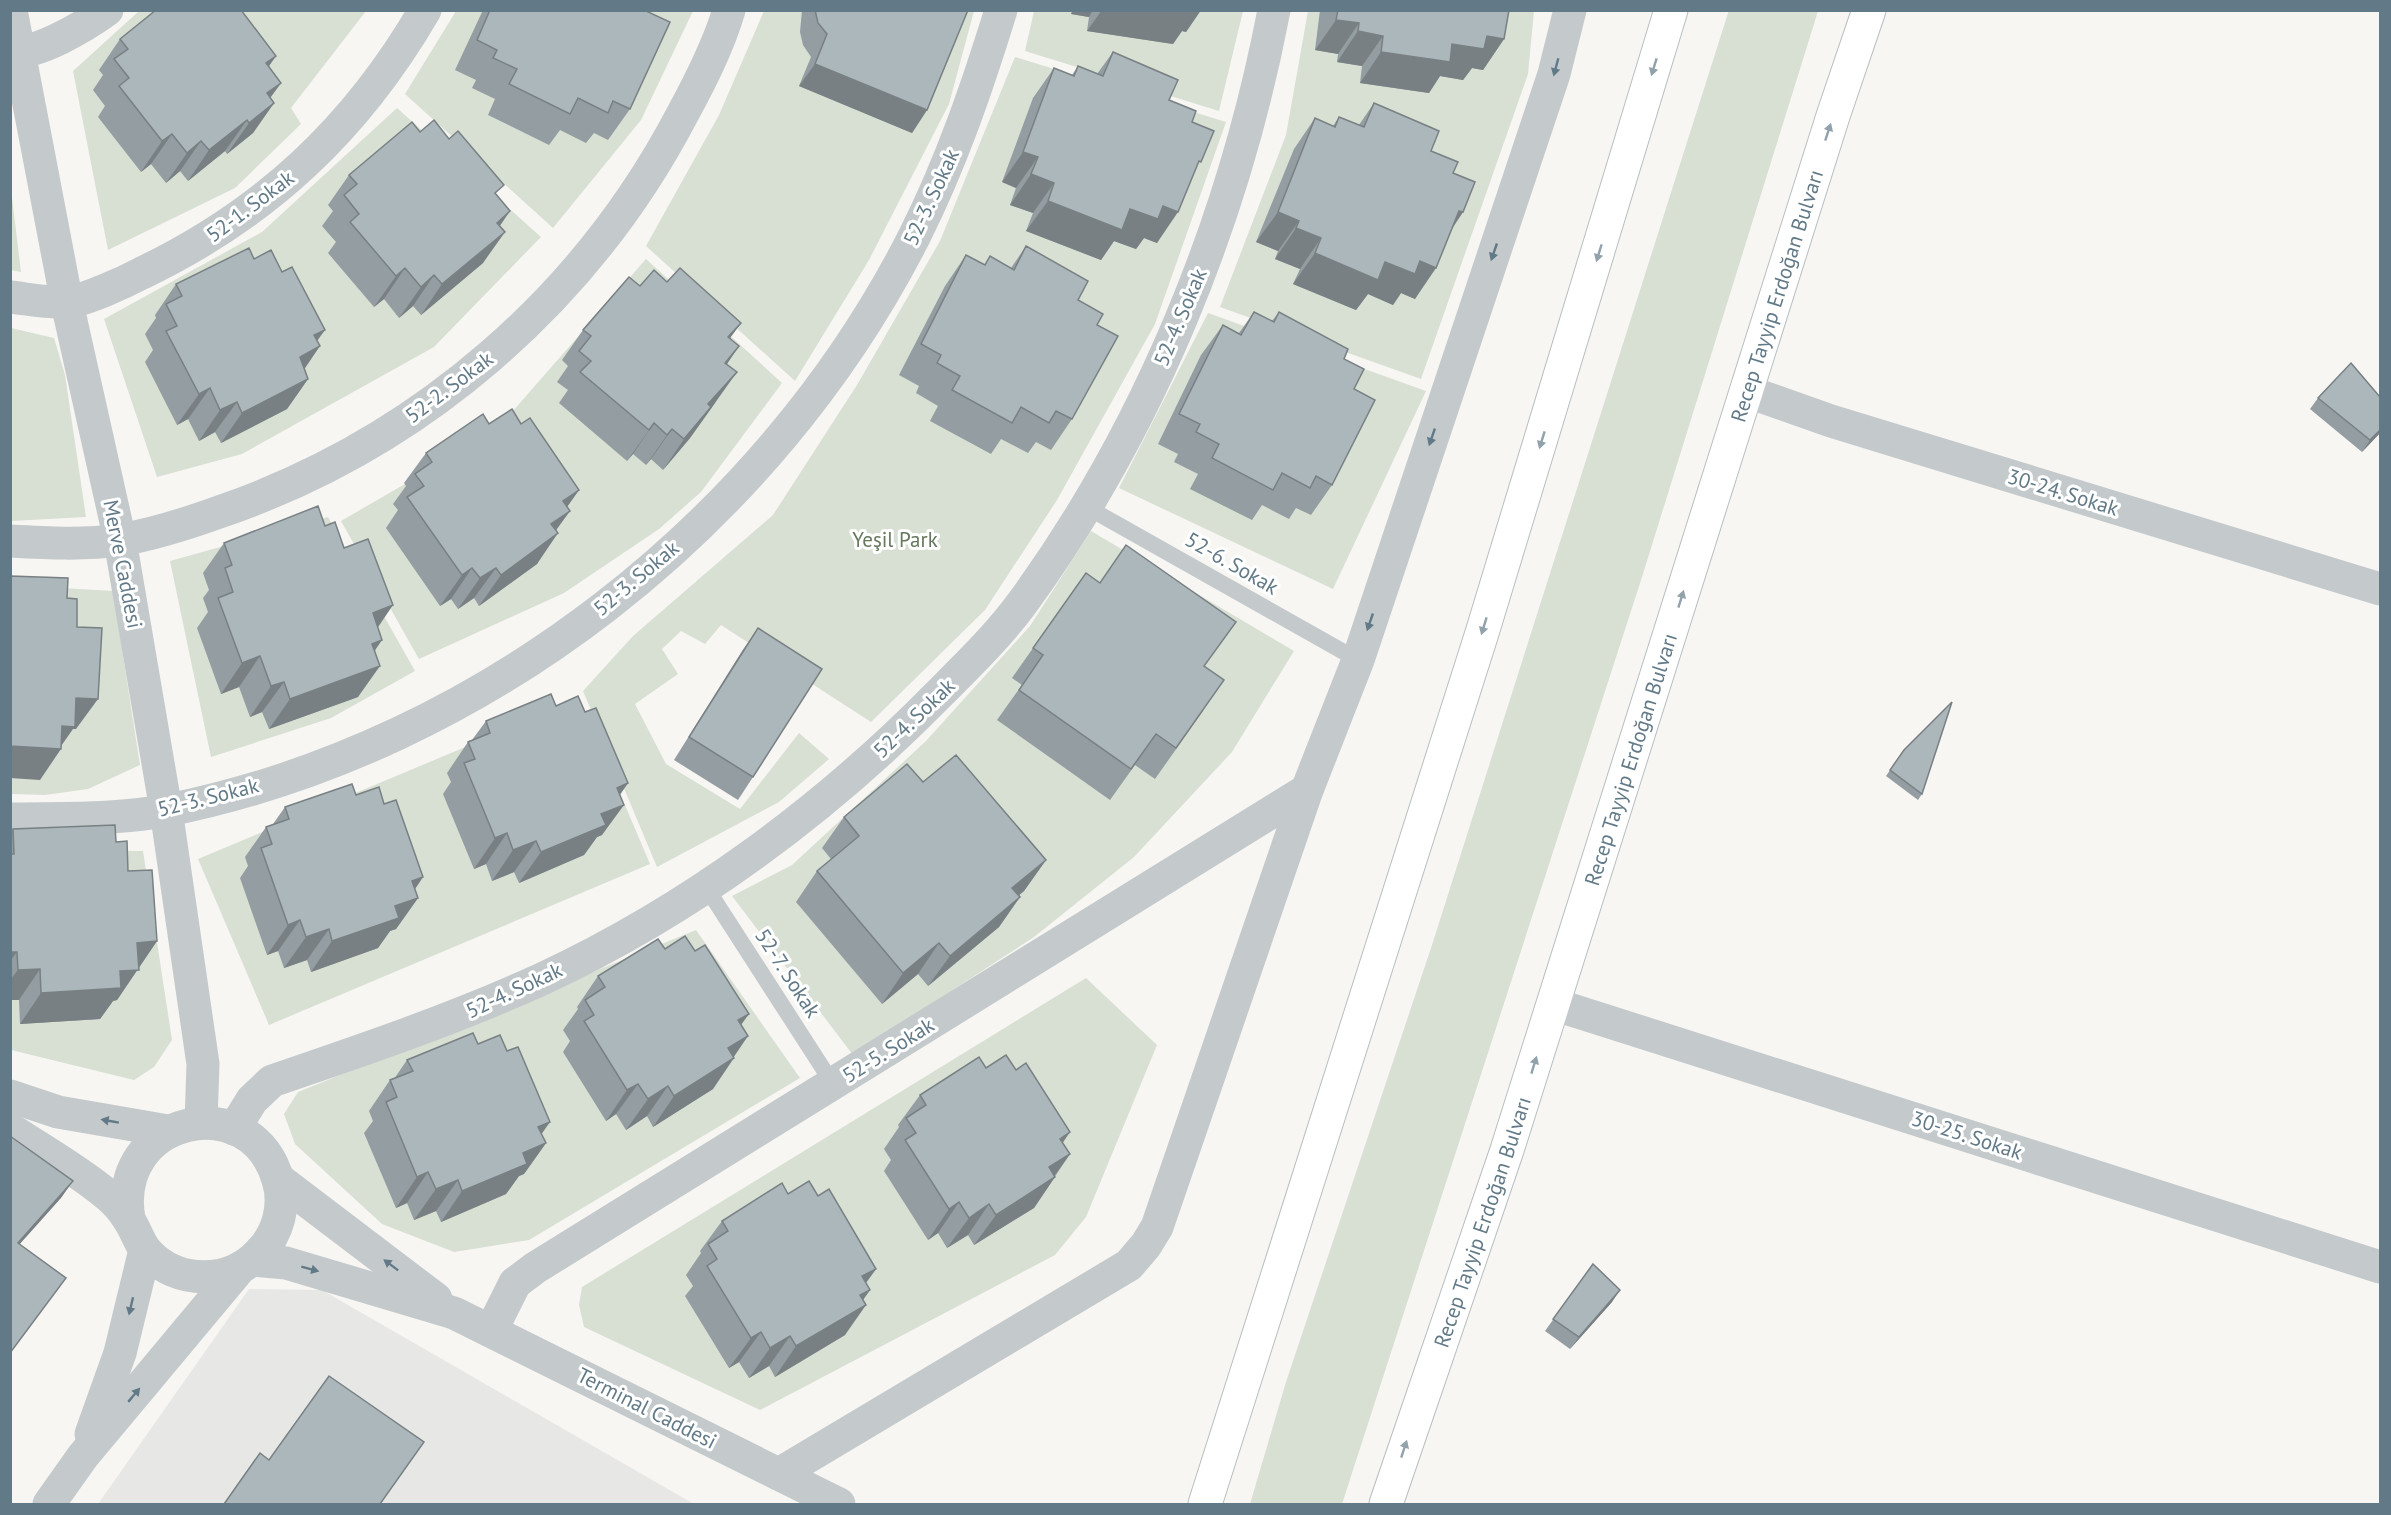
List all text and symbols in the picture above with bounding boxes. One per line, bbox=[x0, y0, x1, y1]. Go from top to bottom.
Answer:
one-way arrow bbox=[1551, 58, 1560, 76]
one-way arrow bbox=[1649, 58, 1658, 76]
one-way arrow bbox=[1823, 123, 1833, 141]
street label: 52-3. Sokak bbox=[897, 144, 965, 250]
street label: 52-1. Sokak bbox=[201, 164, 299, 248]
street label: Recep Tayyip Erdoğan Bulvarı bbox=[1724, 166, 1829, 425]
one-way arrow bbox=[1489, 243, 1499, 261]
one-way arrow bbox=[1594, 245, 1603, 263]
street label: 52-4. Sokak bbox=[1147, 264, 1213, 370]
street label: 52-2. Sokak bbox=[400, 345, 498, 429]
one-way arrow bbox=[1427, 428, 1437, 446]
one-way arrow bbox=[1537, 431, 1546, 449]
street label: 30-24. Sokak bbox=[2004, 462, 2122, 522]
street label: Merve Caddesi bbox=[97, 497, 149, 631]
street label: 52-6. Sokak bbox=[1181, 525, 1283, 601]
park label: Yeşil Park bbox=[852, 526, 938, 553]
street label: 52-3. Sokak bbox=[588, 534, 684, 622]
one-way arrow bbox=[1676, 590, 1686, 608]
one-way arrow bbox=[1365, 613, 1375, 631]
one-way arrow bbox=[1479, 617, 1489, 635]
street label: Recep Tayyip Erdoğan Bulvarı bbox=[1578, 630, 1683, 889]
street label: 52-4. Sokak bbox=[867, 672, 961, 764]
street label: 52-3. Sokak bbox=[155, 771, 261, 823]
street label: 52-7. Sokak bbox=[749, 923, 827, 1023]
street label: 52-4. Sokak bbox=[461, 956, 567, 1024]
street label: 52-5. Sokak bbox=[837, 1011, 939, 1089]
one-way arrow bbox=[1530, 1056, 1539, 1074]
street label: Recep Tayyip Erdoğan Bulvarı bbox=[1427, 1093, 1537, 1351]
street label: 30-25. Sokak bbox=[1908, 1104, 2026, 1166]
one-way arrow bbox=[100, 1116, 119, 1125]
one-way arrow bbox=[383, 1259, 399, 1271]
one-way arrow bbox=[301, 1265, 319, 1275]
one-way arrow bbox=[126, 1297, 136, 1316]
street label: Terminal Caddesi bbox=[573, 1361, 721, 1455]
one-way arrow bbox=[127, 1388, 140, 1403]
one-way arrow bbox=[1400, 1440, 1409, 1458]

